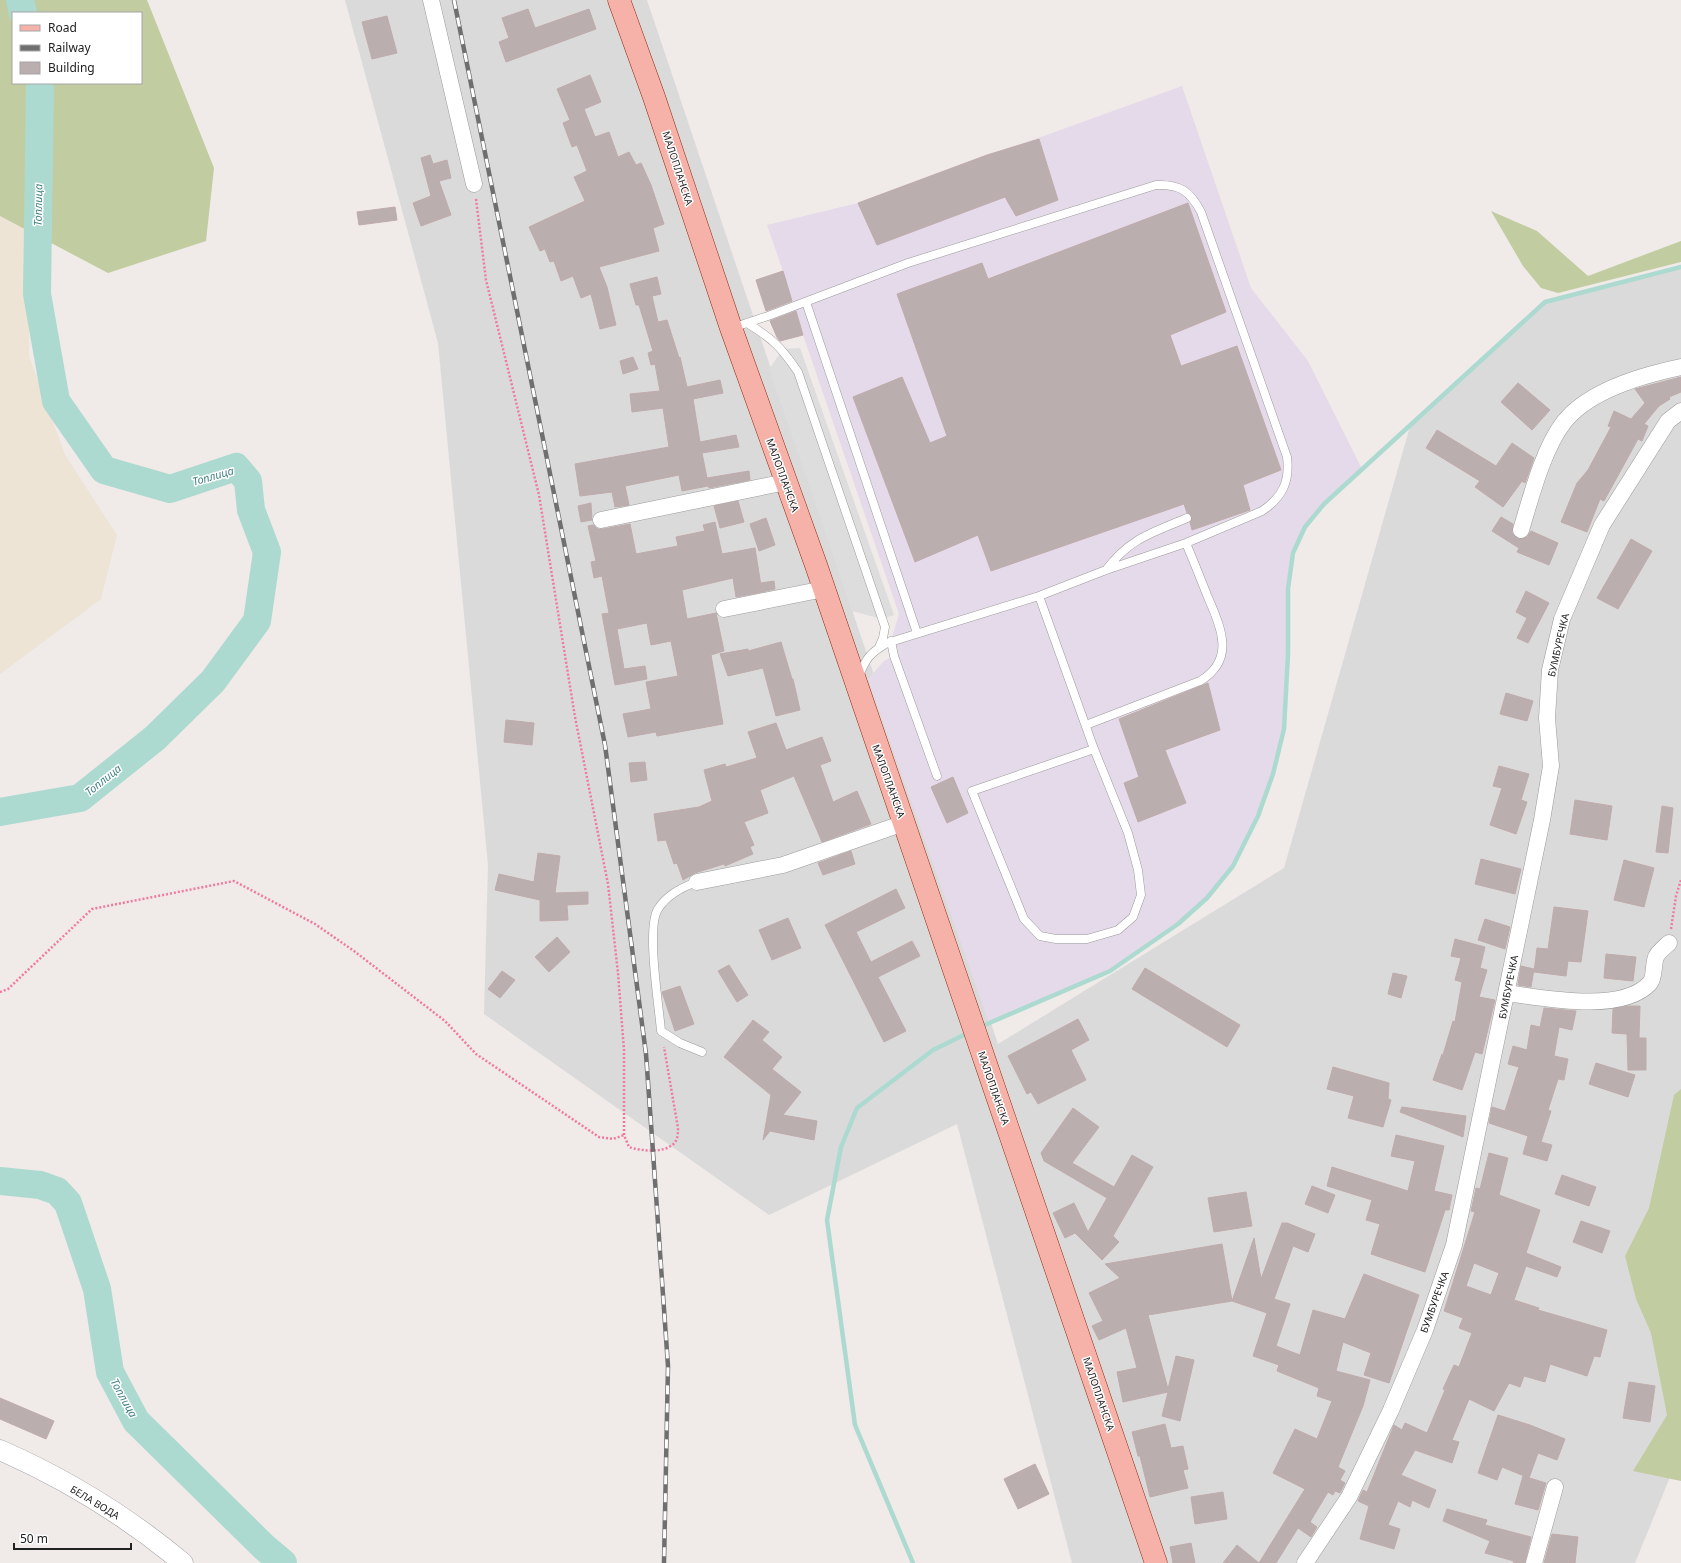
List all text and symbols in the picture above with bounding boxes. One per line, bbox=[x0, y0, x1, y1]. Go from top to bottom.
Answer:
legend bbox=[12, 12, 142, 84]
text: Road bbox=[48, 19, 77, 36]
text: Railway bbox=[48, 39, 92, 56]
text: Building bbox=[48, 59, 95, 76]
street label: МАЛОПЛАНСКА bbox=[659, 129, 697, 207]
water label: Топлица bbox=[30, 184, 45, 226]
street label: МАЛОПЛАНСКА bbox=[763, 436, 803, 514]
water label: Топлица bbox=[190, 462, 235, 489]
street label: БУМБУРЕЧКА bbox=[1544, 611, 1572, 678]
street label: МАЛОПЛАНСКА bbox=[869, 742, 909, 820]
water label: Топлица bbox=[81, 760, 124, 799]
street label: БУМБУРЕЧКА bbox=[1495, 953, 1521, 1020]
street label: МАЛОПЛАНСКА bbox=[975, 1049, 1013, 1127]
street label: БУМБУРЕЧКА bbox=[1416, 1269, 1452, 1335]
street label: МАЛОПЛАНСКА bbox=[1080, 1355, 1118, 1433]
water label: Топлица bbox=[108, 1375, 141, 1420]
street label: БЕЛА ВОДА bbox=[68, 1482, 123, 1523]
scale bar bbox=[14, 1525, 131, 1551]
text: 50 m bbox=[20, 1530, 48, 1547]

